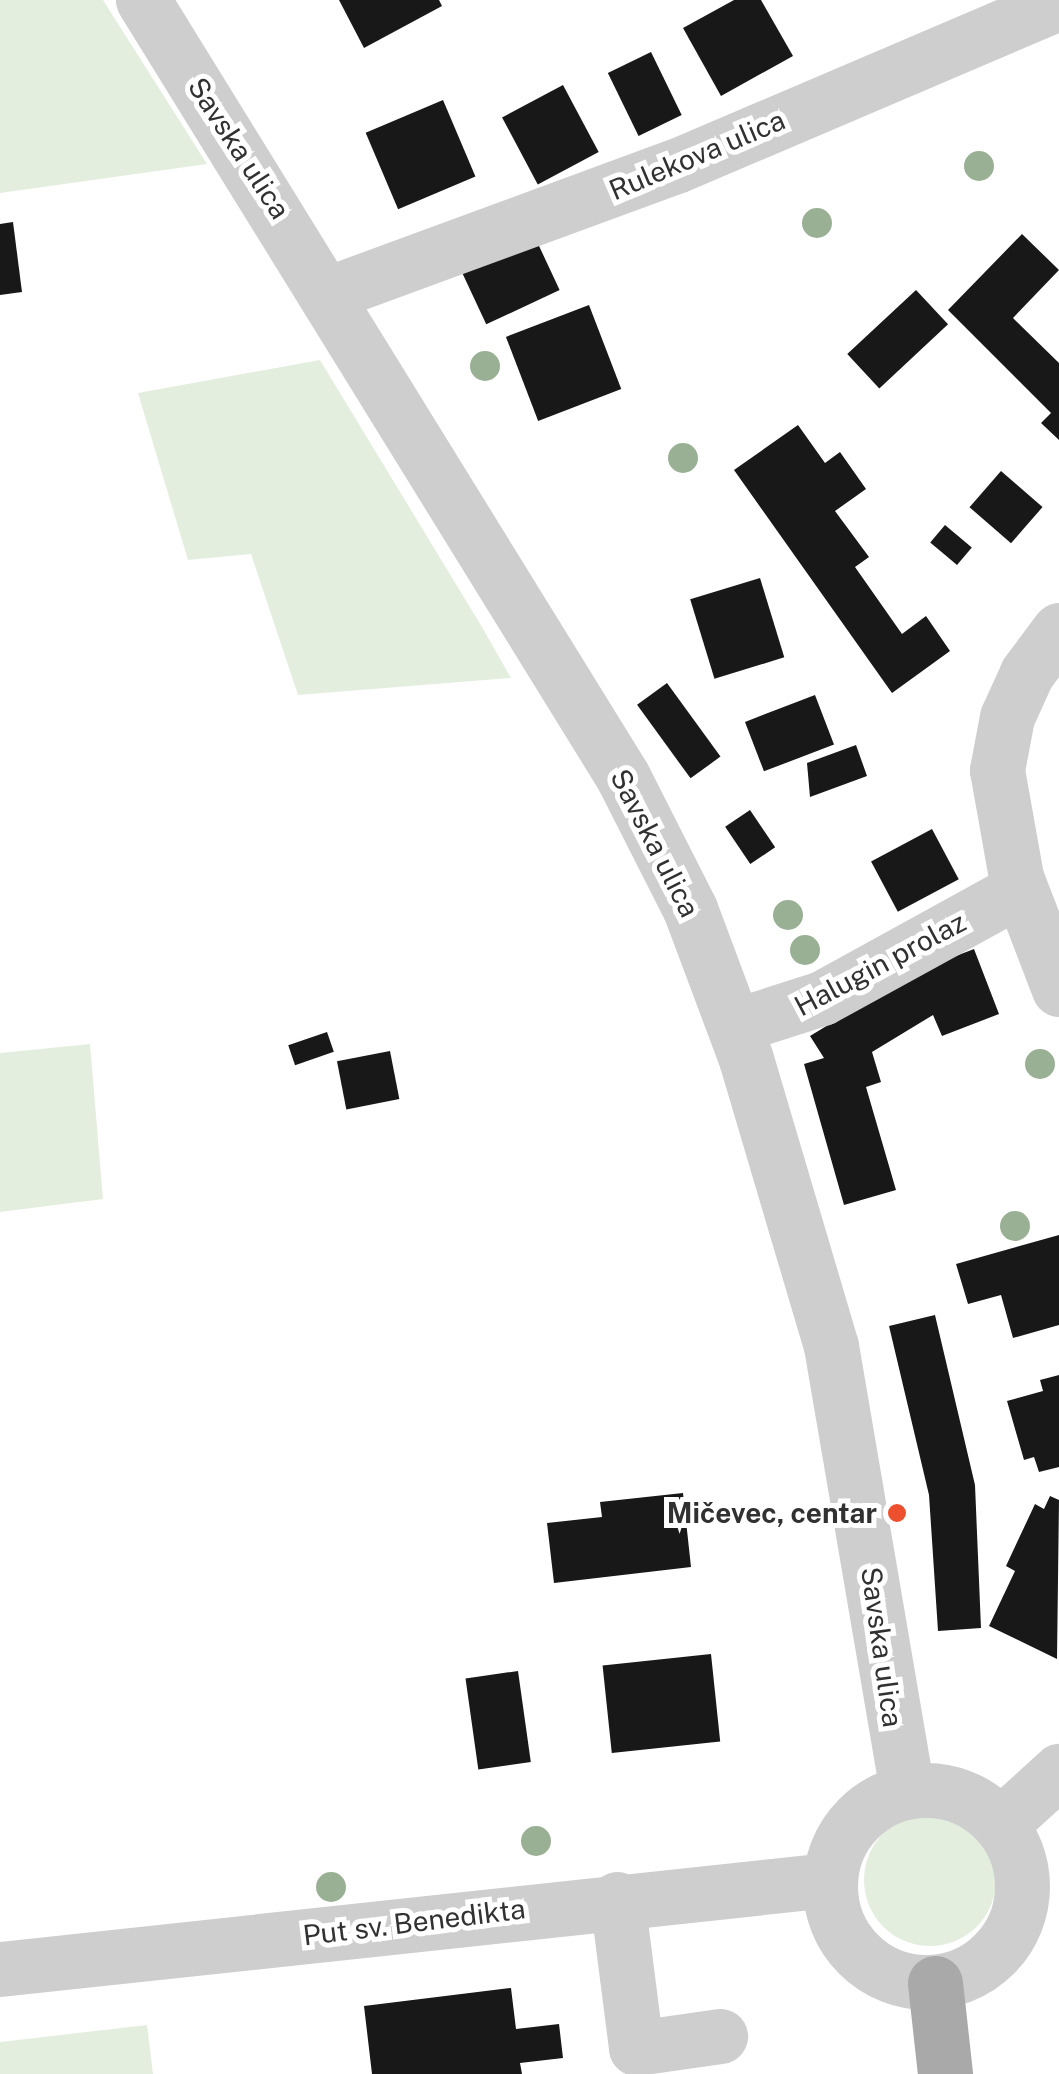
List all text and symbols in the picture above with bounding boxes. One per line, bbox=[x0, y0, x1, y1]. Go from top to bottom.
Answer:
street label: Savska ulica bbox=[181, 71, 297, 225]
street label: Rulekova ulica bbox=[604, 103, 790, 207]
street label: Savska ulica bbox=[603, 763, 707, 923]
street label: Halugin prolaz bbox=[789, 905, 971, 1023]
place label: Mičevec, centar bbox=[667, 1496, 877, 1530]
marker: Mičevec, centar bbox=[886, 1502, 908, 1524]
street label: Savska ulica bbox=[854, 1565, 910, 1729]
street label: Put sv. Benedikta bbox=[301, 1892, 527, 1952]

